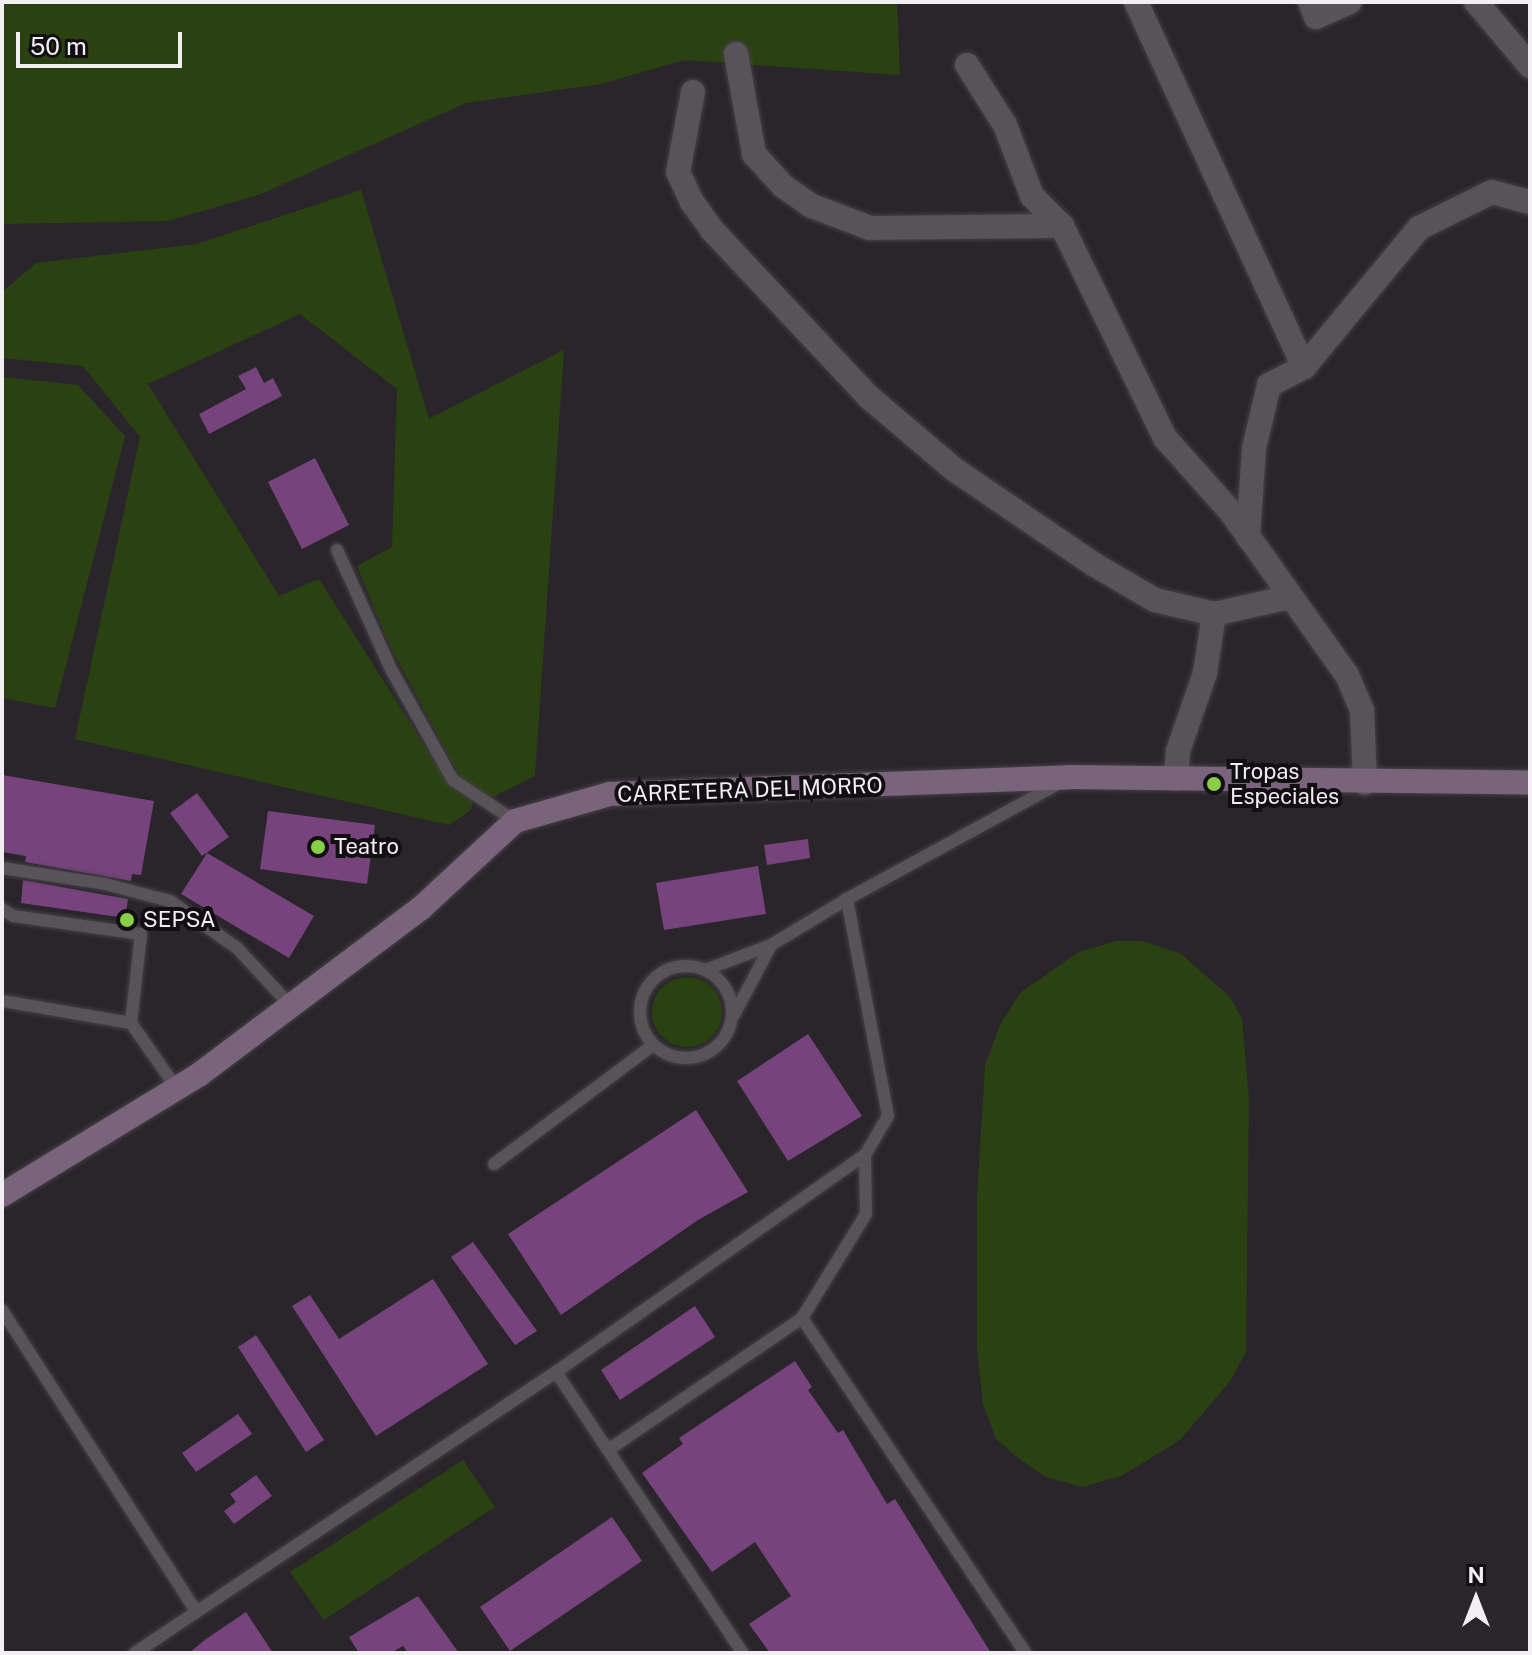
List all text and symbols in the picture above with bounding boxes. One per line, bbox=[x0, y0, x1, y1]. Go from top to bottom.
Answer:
scale bar bbox=[20, 16, 186, 66]
text: 50 m bbox=[30, 32, 87, 60]
place label: Tropas Especiales bbox=[1230, 758, 1339, 810]
street label: CARRETERA DEL MORRO bbox=[617, 772, 883, 808]
marker: Tropas Especiales bbox=[1205, 775, 1223, 793]
place label: Teatro bbox=[334, 834, 399, 860]
marker: Teatro bbox=[309, 838, 327, 856]
place label: SEPSA bbox=[143, 907, 216, 933]
marker: SEPSA bbox=[118, 911, 136, 929]
north arrow bbox=[1436, 1559, 1516, 1639]
text: N bbox=[1467, 1562, 1485, 1588]

